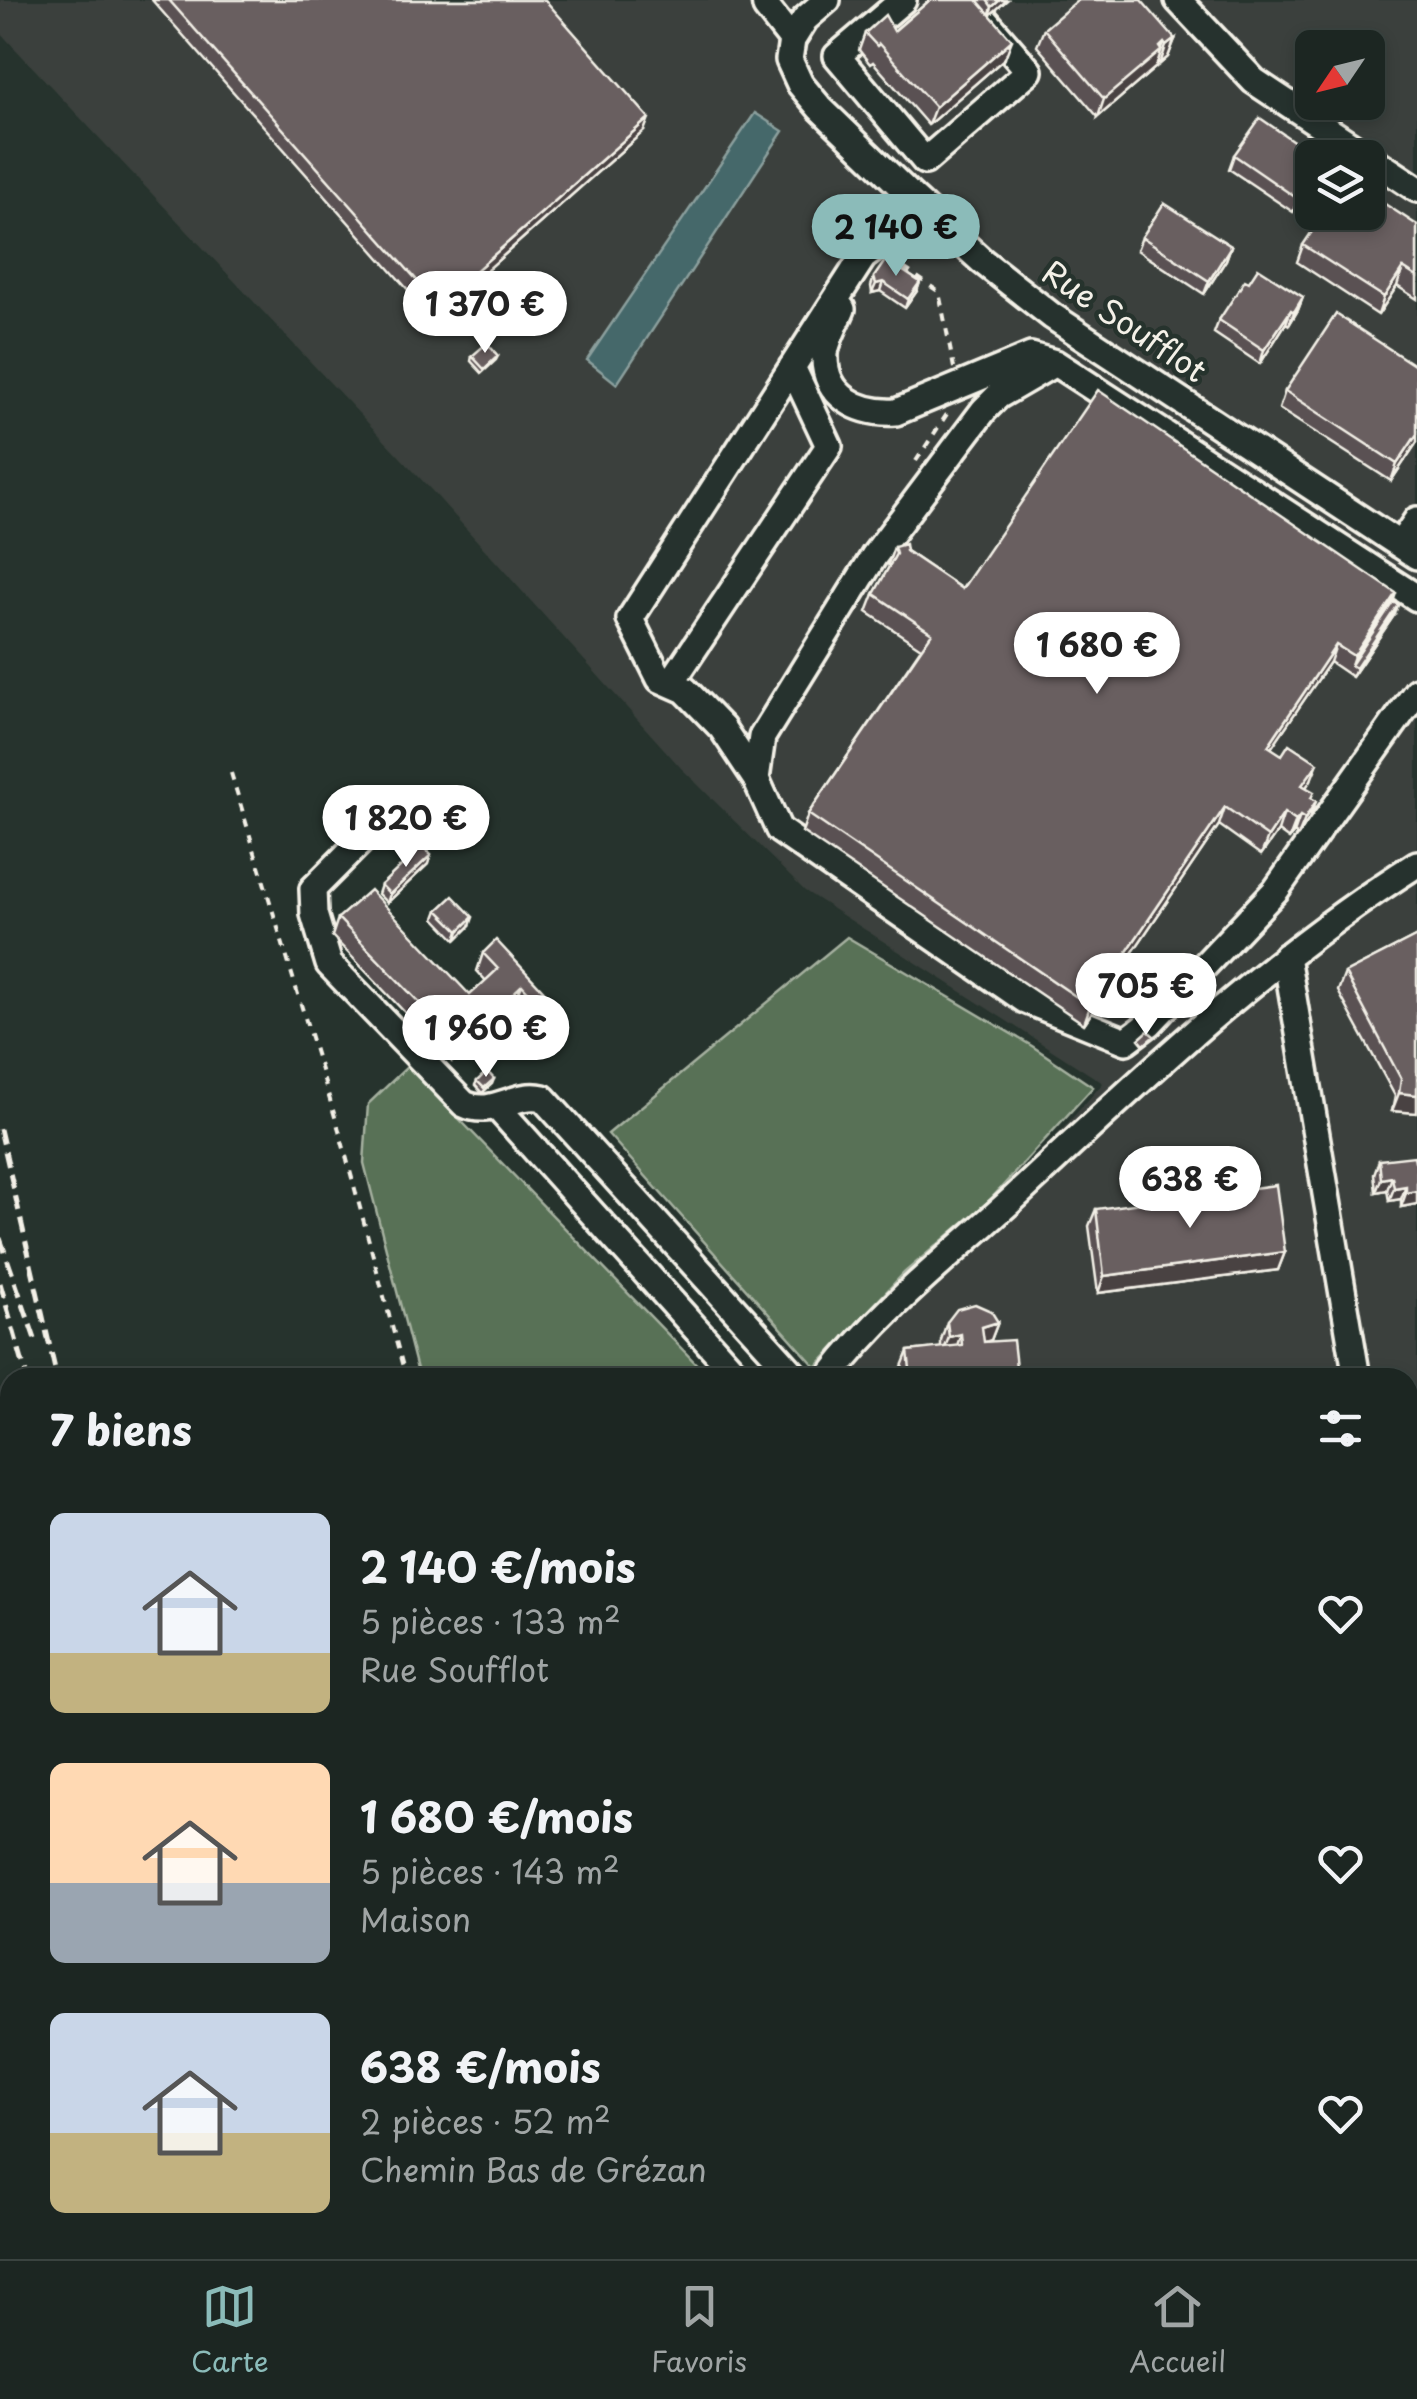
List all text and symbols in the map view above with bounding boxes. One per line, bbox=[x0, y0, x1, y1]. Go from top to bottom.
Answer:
north arrow bbox=[1295, 30, 1385, 120]
map controls bbox=[1295, 30, 1385, 230]
button: layers bbox=[1295, 140, 1385, 230]
pin: 2 140 € bbox=[804, 194, 988, 279]
text: 2 140 € bbox=[834, 202, 958, 250]
street label: Rue Soufflot bbox=[1033, 248, 1217, 393]
pin: 1 370 € bbox=[393, 271, 577, 356]
text: 1 370 € bbox=[425, 279, 545, 327]
pin: 1 680 € bbox=[1005, 612, 1189, 697]
text: 1 680 € bbox=[1036, 620, 1158, 668]
pin: 1 820 € bbox=[314, 785, 498, 870]
text: 1 820 € bbox=[345, 793, 467, 841]
pin: 705 € bbox=[1076, 953, 1216, 1038]
text: 705 € bbox=[1097, 961, 1195, 1009]
pin: 1 960 € bbox=[394, 995, 578, 1080]
text: 1 960 € bbox=[424, 1003, 548, 1051]
pin: 638 € bbox=[1120, 1146, 1260, 1231]
text: 638 € bbox=[1141, 1154, 1239, 1202]
text: 7 biens bbox=[50, 1397, 192, 1460]
icon: filters bbox=[1313, 1401, 1368, 1456]
text: 2 140 €/mois bbox=[360, 1534, 636, 1597]
icon: home bbox=[130, 1553, 250, 1673]
icon: heart bbox=[1313, 1586, 1368, 1641]
text: 5 pièces · 133 m² bbox=[360, 1597, 621, 1645]
text: Rue Soufflot bbox=[360, 1645, 549, 1693]
text: 1 680 €/mois bbox=[360, 1784, 633, 1847]
icon: home bbox=[130, 1803, 250, 1923]
icon: heart bbox=[1313, 1836, 1368, 1891]
text: 5 pièces · 143 m² bbox=[360, 1847, 620, 1895]
text: Maison bbox=[360, 1895, 471, 1943]
text: 638 €/mois bbox=[360, 2034, 601, 2097]
icon: home bbox=[130, 2053, 250, 2173]
icon: heart bbox=[1313, 2086, 1368, 2141]
text: 2 pièces · 52 m² bbox=[360, 2097, 611, 2145]
text: Chemin Bas de Grézan bbox=[360, 2145, 707, 2193]
tab: Carte bbox=[191, 2279, 269, 2382]
tab: Favoris bbox=[651, 2279, 747, 2382]
tab: Accueil bbox=[1129, 2279, 1226, 2382]

